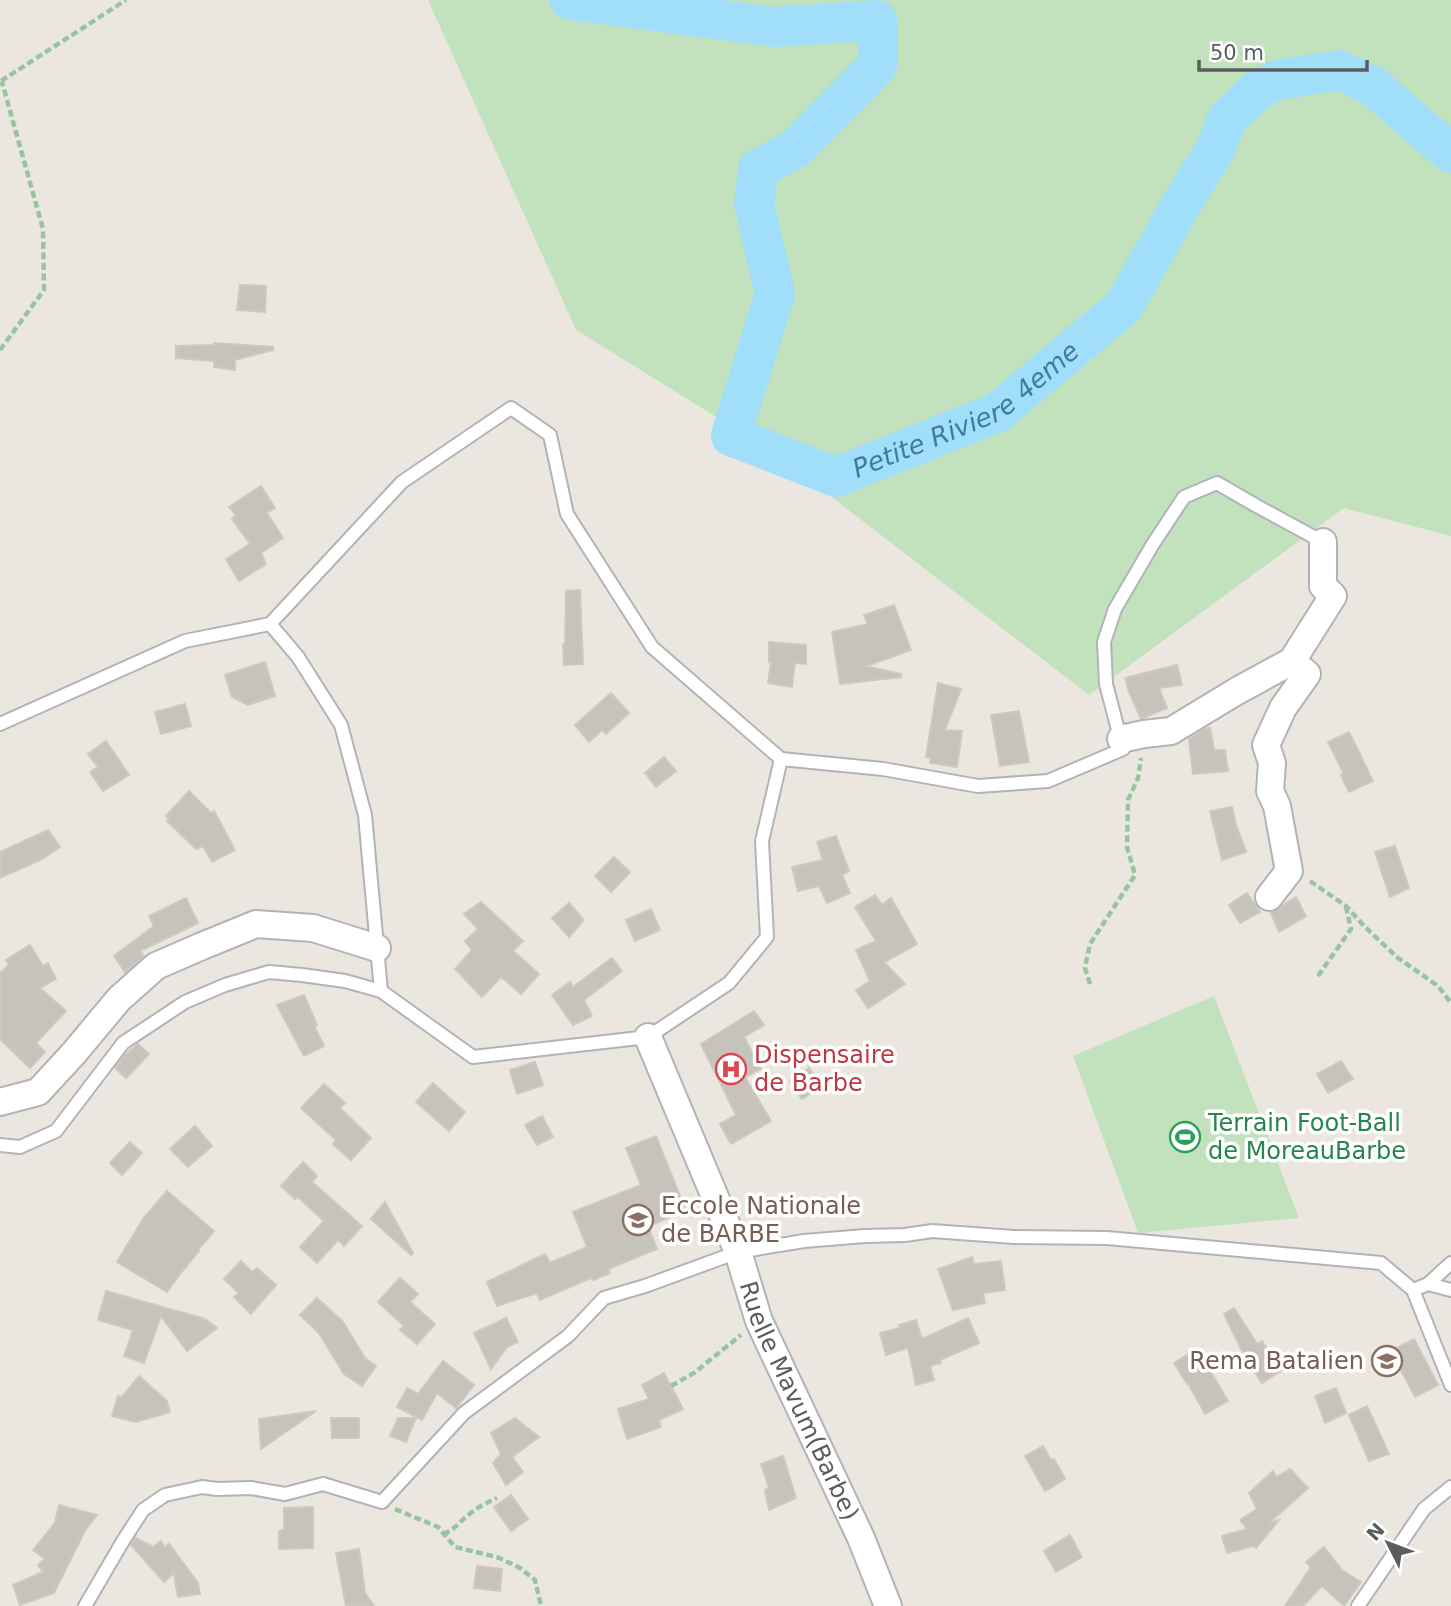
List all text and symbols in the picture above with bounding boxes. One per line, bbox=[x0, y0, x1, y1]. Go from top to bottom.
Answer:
scale bar bbox=[1199, 28, 1367, 72]
text: 50 m bbox=[1210, 41, 1264, 65]
water label: Petite Riviere 4eme bbox=[848, 336, 1085, 484]
place label: Dispensaire de Barbe bbox=[754, 1041, 895, 1097]
hospital icon: Dispensaire de Barbe bbox=[714, 1052, 748, 1086]
place label: Terrain Foot-Ball de MoreauBarbe bbox=[1207, 1109, 1406, 1165]
sports icon: Terrain Foot-Ball de MoreauBarbe bbox=[1168, 1120, 1202, 1154]
place label: Eccole Nationale de BARBE bbox=[661, 1192, 861, 1248]
school or university icon: Eccole Nationale de BARBE bbox=[621, 1203, 655, 1237]
street label: Ruelle Mavum(Barbe) bbox=[734, 1278, 865, 1525]
school or university icon: Rema Batalien bbox=[1370, 1344, 1404, 1378]
place label: Rema Batalien bbox=[1189, 1347, 1364, 1375]
north arrow bbox=[1353, 1508, 1423, 1578]
text: N bbox=[1362, 1518, 1389, 1545]

